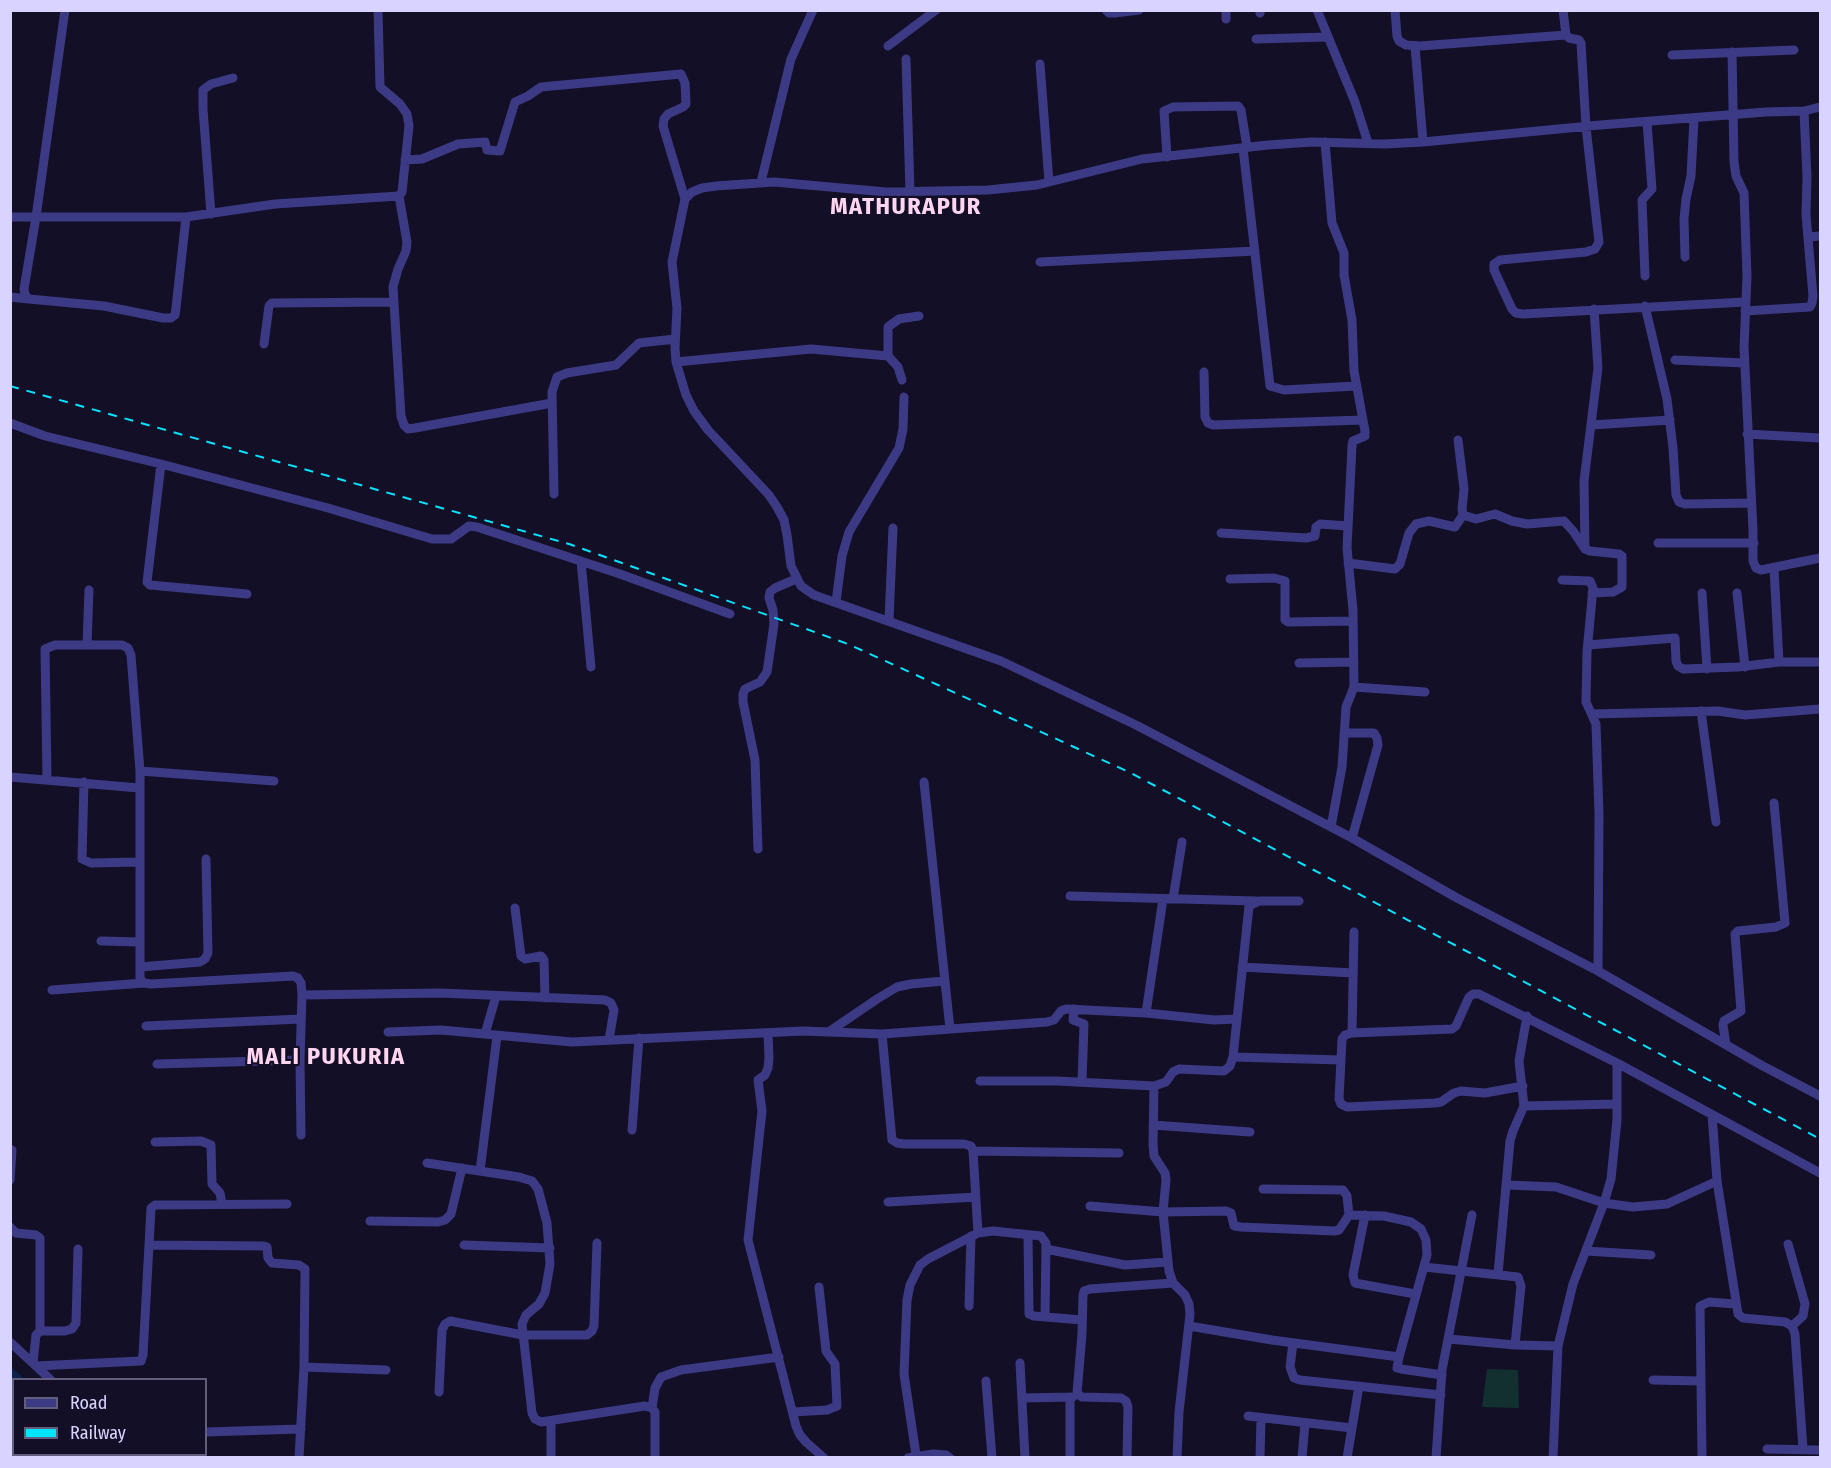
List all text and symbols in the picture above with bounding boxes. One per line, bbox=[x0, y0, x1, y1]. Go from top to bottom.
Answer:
district label: MATHURAPUR bbox=[830, 193, 982, 221]
district label: MALI PUKURIA bbox=[247, 1043, 405, 1071]
legend bbox=[12, 1378, 207, 1456]
text: Road bbox=[70, 1392, 107, 1414]
text: Railway bbox=[70, 1422, 126, 1444]

